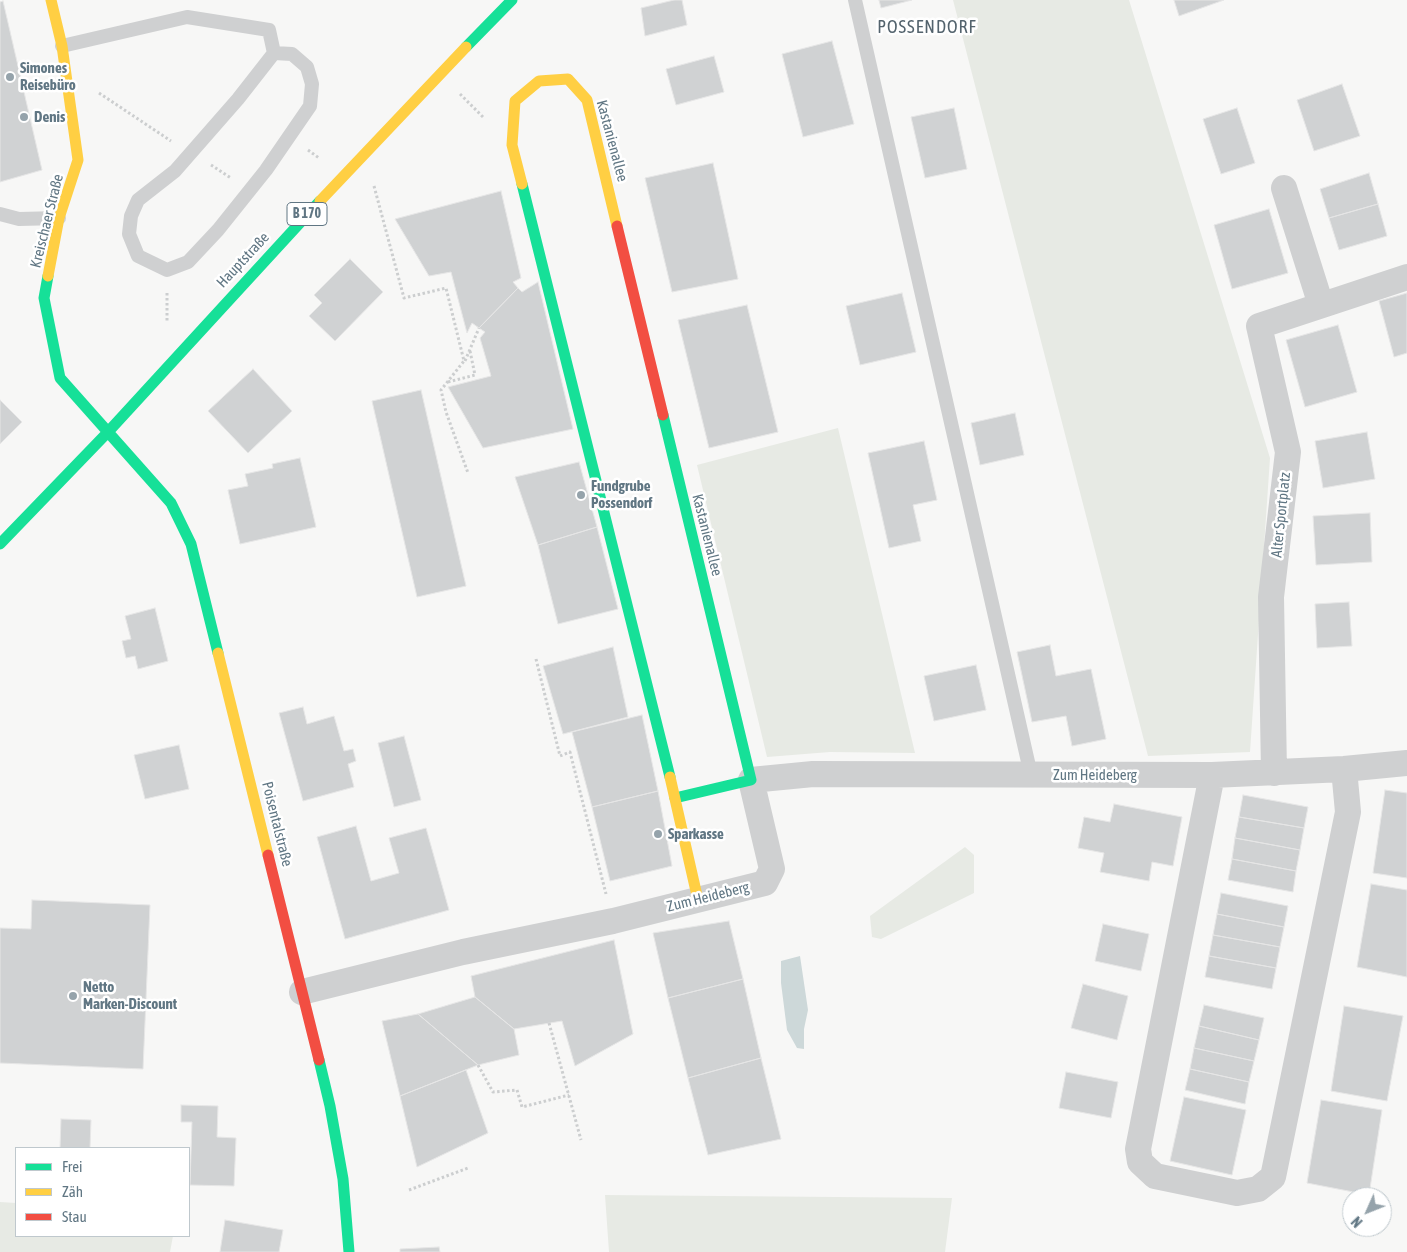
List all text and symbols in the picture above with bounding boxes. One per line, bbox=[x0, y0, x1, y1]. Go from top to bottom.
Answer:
district label: POSSENDORF bbox=[876, 16, 978, 38]
place label: Simones Reisebüro bbox=[20, 59, 76, 94]
marker: Simones Reisebüro bbox=[4, 71, 16, 83]
street label: Kastanienallee bbox=[592, 98, 632, 184]
place label: Denis bbox=[34, 108, 65, 126]
marker: Denis bbox=[18, 111, 30, 123]
street label: Kreischaer Straße bbox=[27, 172, 67, 270]
road number: B 170 bbox=[287, 202, 327, 225]
street label: Hauptstraße bbox=[213, 229, 273, 291]
street label: Alter Sportplatz bbox=[1268, 471, 1294, 559]
place label: Fundgrube Possendorf bbox=[591, 477, 652, 512]
marker: Fundgrube Possendorf bbox=[575, 489, 587, 501]
street label: Kastanienallee bbox=[688, 492, 726, 578]
street label: Zum Heideberg bbox=[1053, 766, 1137, 784]
street label: Poisentalstraße bbox=[258, 780, 296, 868]
place label: Sparkasse bbox=[668, 825, 724, 843]
marker: Sparkasse bbox=[652, 828, 664, 840]
street label: Zum Heideberg bbox=[665, 878, 751, 916]
place label: Netto Marken-Discount bbox=[83, 978, 177, 1013]
marker: Netto Marken-Discount bbox=[67, 990, 79, 1002]
legend bbox=[15, 1147, 190, 1237]
text: Frei bbox=[62, 1158, 82, 1175]
text: Zäh bbox=[62, 1183, 83, 1200]
north arrow bbox=[1342, 1187, 1392, 1237]
text: Stau bbox=[62, 1208, 87, 1225]
text: N bbox=[1348, 1213, 1366, 1230]

